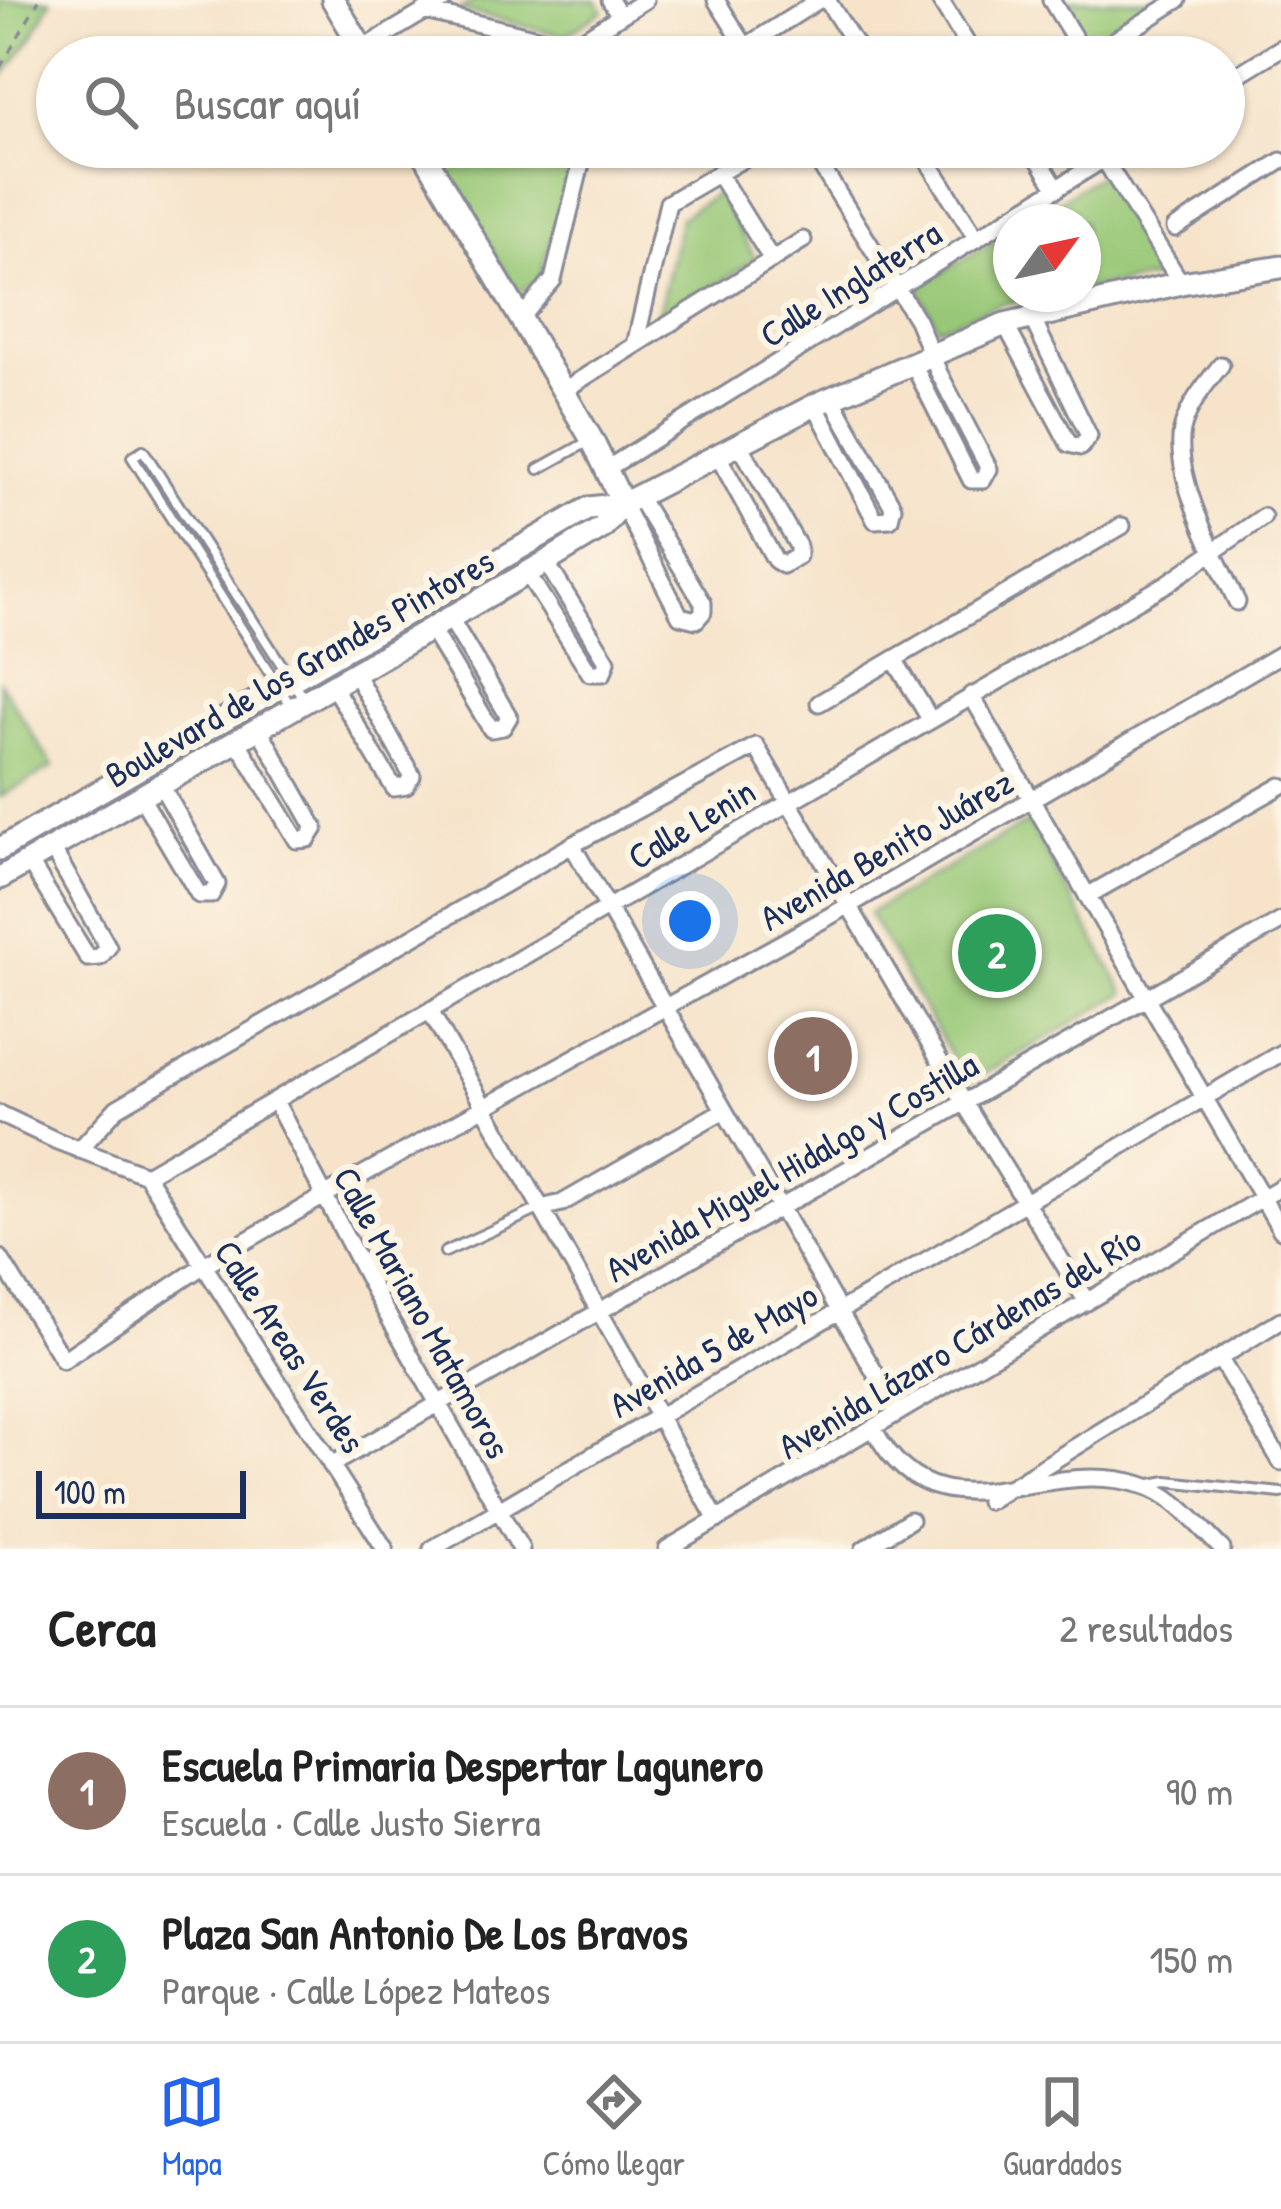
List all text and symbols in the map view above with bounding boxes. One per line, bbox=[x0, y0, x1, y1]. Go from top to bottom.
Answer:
search box bbox=[36, 36, 1245, 168]
icon: search bbox=[78, 69, 144, 135]
text: Buscar aquí bbox=[174, 72, 361, 133]
north arrow bbox=[993, 204, 1101, 312]
street label: Calle Inglaterra bbox=[750, 208, 950, 358]
street label: Boulevard de los Grandes Pintores bbox=[96, 535, 502, 799]
street label: Avenida Benito Juárez bbox=[751, 757, 1021, 941]
street label: Calle Lenin bbox=[618, 766, 764, 880]
your location bbox=[660, 891, 720, 951]
pin: 2 bbox=[958, 908, 1036, 998]
pin: 1 bbox=[774, 1011, 852, 1101]
street label: Avenida Miguel Hidalgo y Costilla bbox=[596, 1039, 986, 1293]
street label: Calle Mariano Matamoros bbox=[323, 1158, 523, 1466]
street label: Avenida Lázaro Cárdenas del Río bbox=[769, 1214, 1149, 1470]
street label: Calle Areas Verdes bbox=[204, 1230, 378, 1462]
street label: Avenida 5 de Mayo bbox=[600, 1270, 826, 1428]
scale bar bbox=[36, 1465, 246, 1518]
text: 100 m bbox=[54, 1470, 126, 1514]
text: Cerca bbox=[48, 1593, 156, 1662]
text: 2 resultados bbox=[1060, 1601, 1233, 1654]
text: Escuela Primaria Despertar Lagunero bbox=[162, 1734, 763, 1795]
text: 1 bbox=[80, 1764, 94, 1817]
text: 90 m bbox=[1166, 1764, 1233, 1817]
text: Escuela · Calle Justo Sierra bbox=[162, 1795, 541, 1848]
text: Plaza San Antonio De Los Bravos bbox=[162, 1902, 688, 1963]
text: 2 bbox=[78, 1932, 96, 1985]
text: 150 m bbox=[1149, 1932, 1233, 1985]
text: Parque · Calle López Mateos bbox=[162, 1963, 550, 2016]
tab: Mapa bbox=[159, 2069, 225, 2185]
tab: Cómo llegar bbox=[543, 2069, 685, 2185]
tab: Guardados bbox=[1003, 2069, 1122, 2185]

